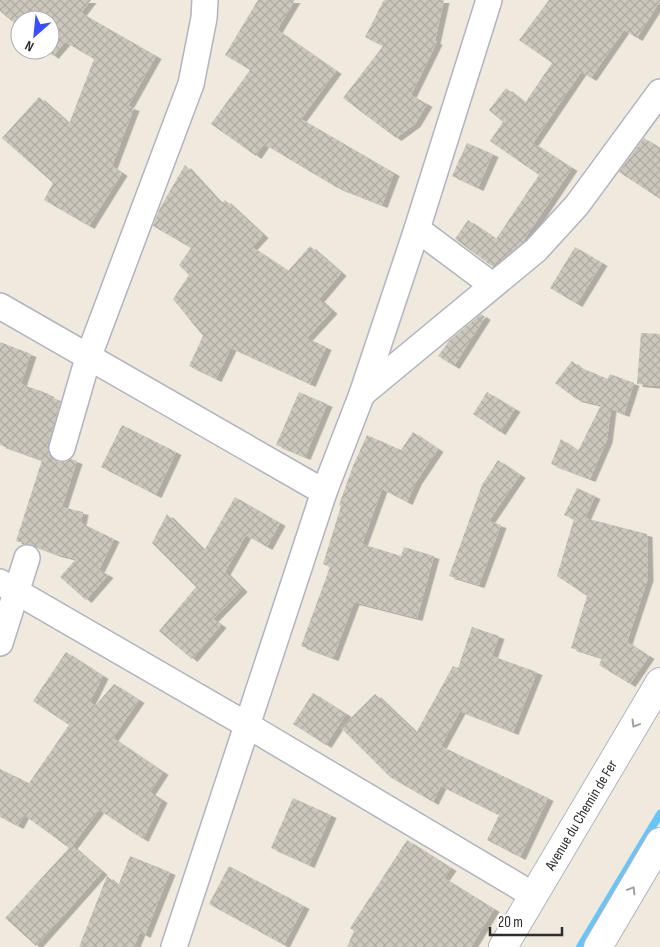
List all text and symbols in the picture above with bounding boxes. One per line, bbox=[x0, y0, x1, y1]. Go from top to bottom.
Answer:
north arrow bbox=[10, 10, 60, 60]
text: N bbox=[22, 37, 37, 55]
one-way arrow bbox=[632, 718, 642, 727]
street label: Avenue du Chemin de Fer bbox=[540, 756, 622, 875]
one-way arrow bbox=[625, 887, 635, 896]
scale bar bbox=[490, 904, 562, 936]
text: 20 m bbox=[498, 913, 523, 932]

